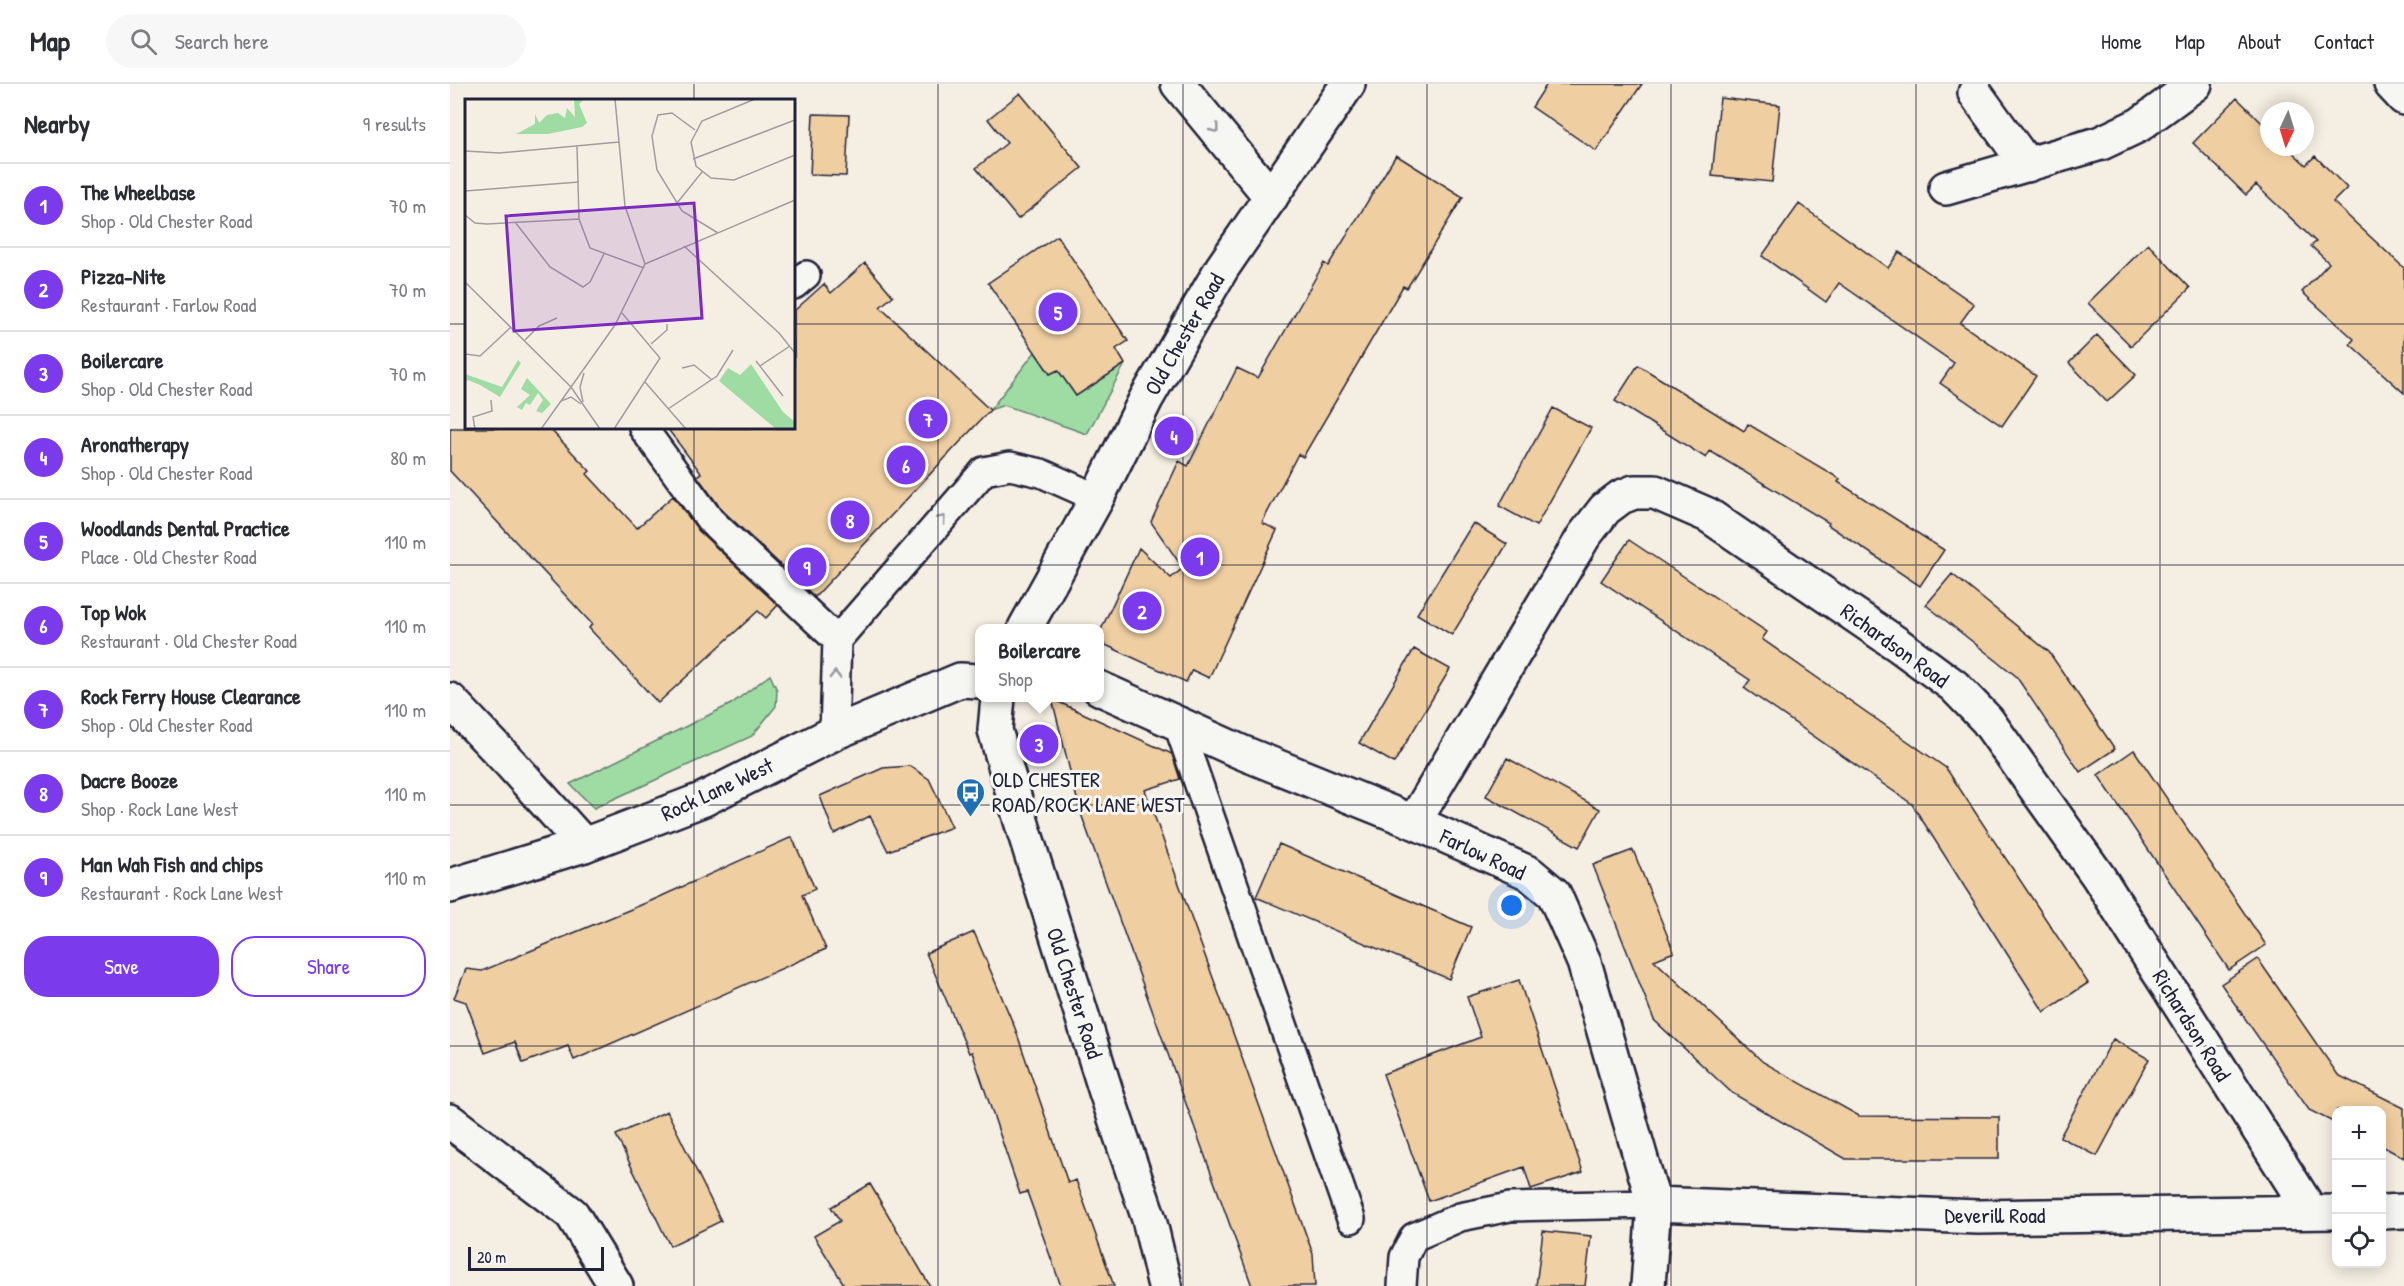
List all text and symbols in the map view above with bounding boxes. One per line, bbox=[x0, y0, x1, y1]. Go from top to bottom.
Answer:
search box bbox=[106, 14, 526, 68]
text: Map bbox=[30, 22, 70, 60]
icon: search bbox=[127, 25, 160, 58]
text: Search here bbox=[175, 26, 269, 56]
text: Home bbox=[2101, 27, 2142, 56]
text: Map bbox=[2175, 27, 2205, 56]
text: About bbox=[2238, 27, 2281, 56]
text: Contact bbox=[2314, 27, 2374, 56]
inset map bbox=[465, 99, 795, 429]
north arrow bbox=[2260, 102, 2314, 156]
text: Nearby bbox=[24, 106, 90, 141]
text: 9 results bbox=[363, 110, 426, 137]
one-way arrow bbox=[1208, 122, 1219, 133]
text: The Wheelbase bbox=[81, 177, 195, 207]
text: 1 bbox=[40, 192, 47, 219]
text: 70 m bbox=[389, 192, 426, 219]
text: Shop · Old Chester Road bbox=[81, 207, 252, 234]
text: Pizza-Nite bbox=[81, 261, 166, 291]
street label: Old Chester Road bbox=[1137, 267, 1231, 400]
text: 2 bbox=[39, 276, 48, 303]
text: 70 m bbox=[389, 276, 426, 303]
pin: 5 bbox=[1038, 290, 1078, 334]
text: Restaurant · Farlow Road bbox=[81, 291, 256, 318]
text: Boilercare bbox=[81, 345, 163, 375]
text: 3 bbox=[39, 360, 48, 387]
text: 70 m bbox=[389, 360, 426, 387]
text: Shop · Old Chester Road bbox=[81, 375, 252, 402]
pin: 7 bbox=[908, 396, 948, 442]
pin: 4 bbox=[1154, 414, 1194, 458]
text: Aronatherapy bbox=[81, 429, 189, 459]
pin: 6 bbox=[886, 442, 926, 488]
text: 4 bbox=[40, 444, 47, 471]
text: 80 m bbox=[390, 444, 426, 471]
text: Shop · Old Chester Road bbox=[81, 459, 252, 486]
pin: 8 bbox=[830, 498, 870, 542]
text: Woodlands Dental Practice bbox=[81, 513, 290, 543]
one-way arrow bbox=[935, 515, 946, 526]
text: 5 bbox=[39, 528, 48, 555]
text: 110 m bbox=[384, 528, 426, 555]
pin: 1 bbox=[1180, 534, 1220, 580]
text: Place · Old Chester Road bbox=[81, 543, 256, 570]
pin: 9 bbox=[788, 544, 826, 590]
pin: 2 bbox=[1122, 588, 1162, 634]
street label: Richardson Road bbox=[1835, 596, 1955, 695]
text: Top Wok bbox=[81, 597, 146, 627]
text: 6 bbox=[40, 612, 47, 639]
text: 110 m bbox=[384, 612, 426, 639]
popup bbox=[975, 624, 1104, 702]
text: Restaurant · Old Chester Road bbox=[81, 627, 297, 654]
text: Boilercare bbox=[998, 635, 1081, 665]
text: Shop bbox=[998, 665, 1032, 692]
one-way arrow bbox=[829, 670, 842, 679]
text: Rock Ferry House Clearance bbox=[81, 681, 301, 711]
text: 7 bbox=[39, 696, 48, 723]
text: 110 m bbox=[384, 696, 426, 723]
text: Shop · Old Chester Road bbox=[81, 711, 252, 738]
pin: 3 bbox=[1020, 722, 1058, 766]
street label: Rock Lane West bbox=[656, 750, 778, 828]
place label: OLD CHESTER ROAD/ROCK LANE WEST bbox=[992, 764, 1185, 819]
text: Dacre Booze bbox=[81, 765, 178, 795]
bus stop icon: OLD CHESTER ROAD/ROCK LANE WEST bbox=[955, 776, 987, 818]
text: 8 bbox=[39, 780, 48, 807]
text: 110 m bbox=[384, 780, 426, 807]
text: Shop · Rock Lane West bbox=[81, 795, 238, 822]
street label: Farlow Road bbox=[1434, 821, 1531, 887]
text: Man Wah Fish and chips bbox=[81, 849, 263, 879]
text: 9 bbox=[40, 864, 47, 891]
text: 110 m bbox=[384, 864, 426, 891]
text: Restaurant · Rock Lane West bbox=[81, 879, 283, 906]
your location bbox=[1497, 891, 1526, 920]
street label: Old Chester Road bbox=[1040, 924, 1110, 1063]
button: Save bbox=[24, 936, 219, 997]
button: Share bbox=[231, 936, 426, 997]
street label: Richardson Road bbox=[2146, 963, 2239, 1087]
map controls bbox=[2332, 1106, 2386, 1268]
button: + bbox=[2332, 1106, 2386, 1160]
button: − bbox=[2332, 1160, 2386, 1214]
street label: Deverill Road bbox=[1945, 1200, 2046, 1230]
button: locate bbox=[2332, 1214, 2386, 1268]
scale bar bbox=[468, 1244, 604, 1272]
text: 20 m bbox=[477, 1246, 506, 1268]

